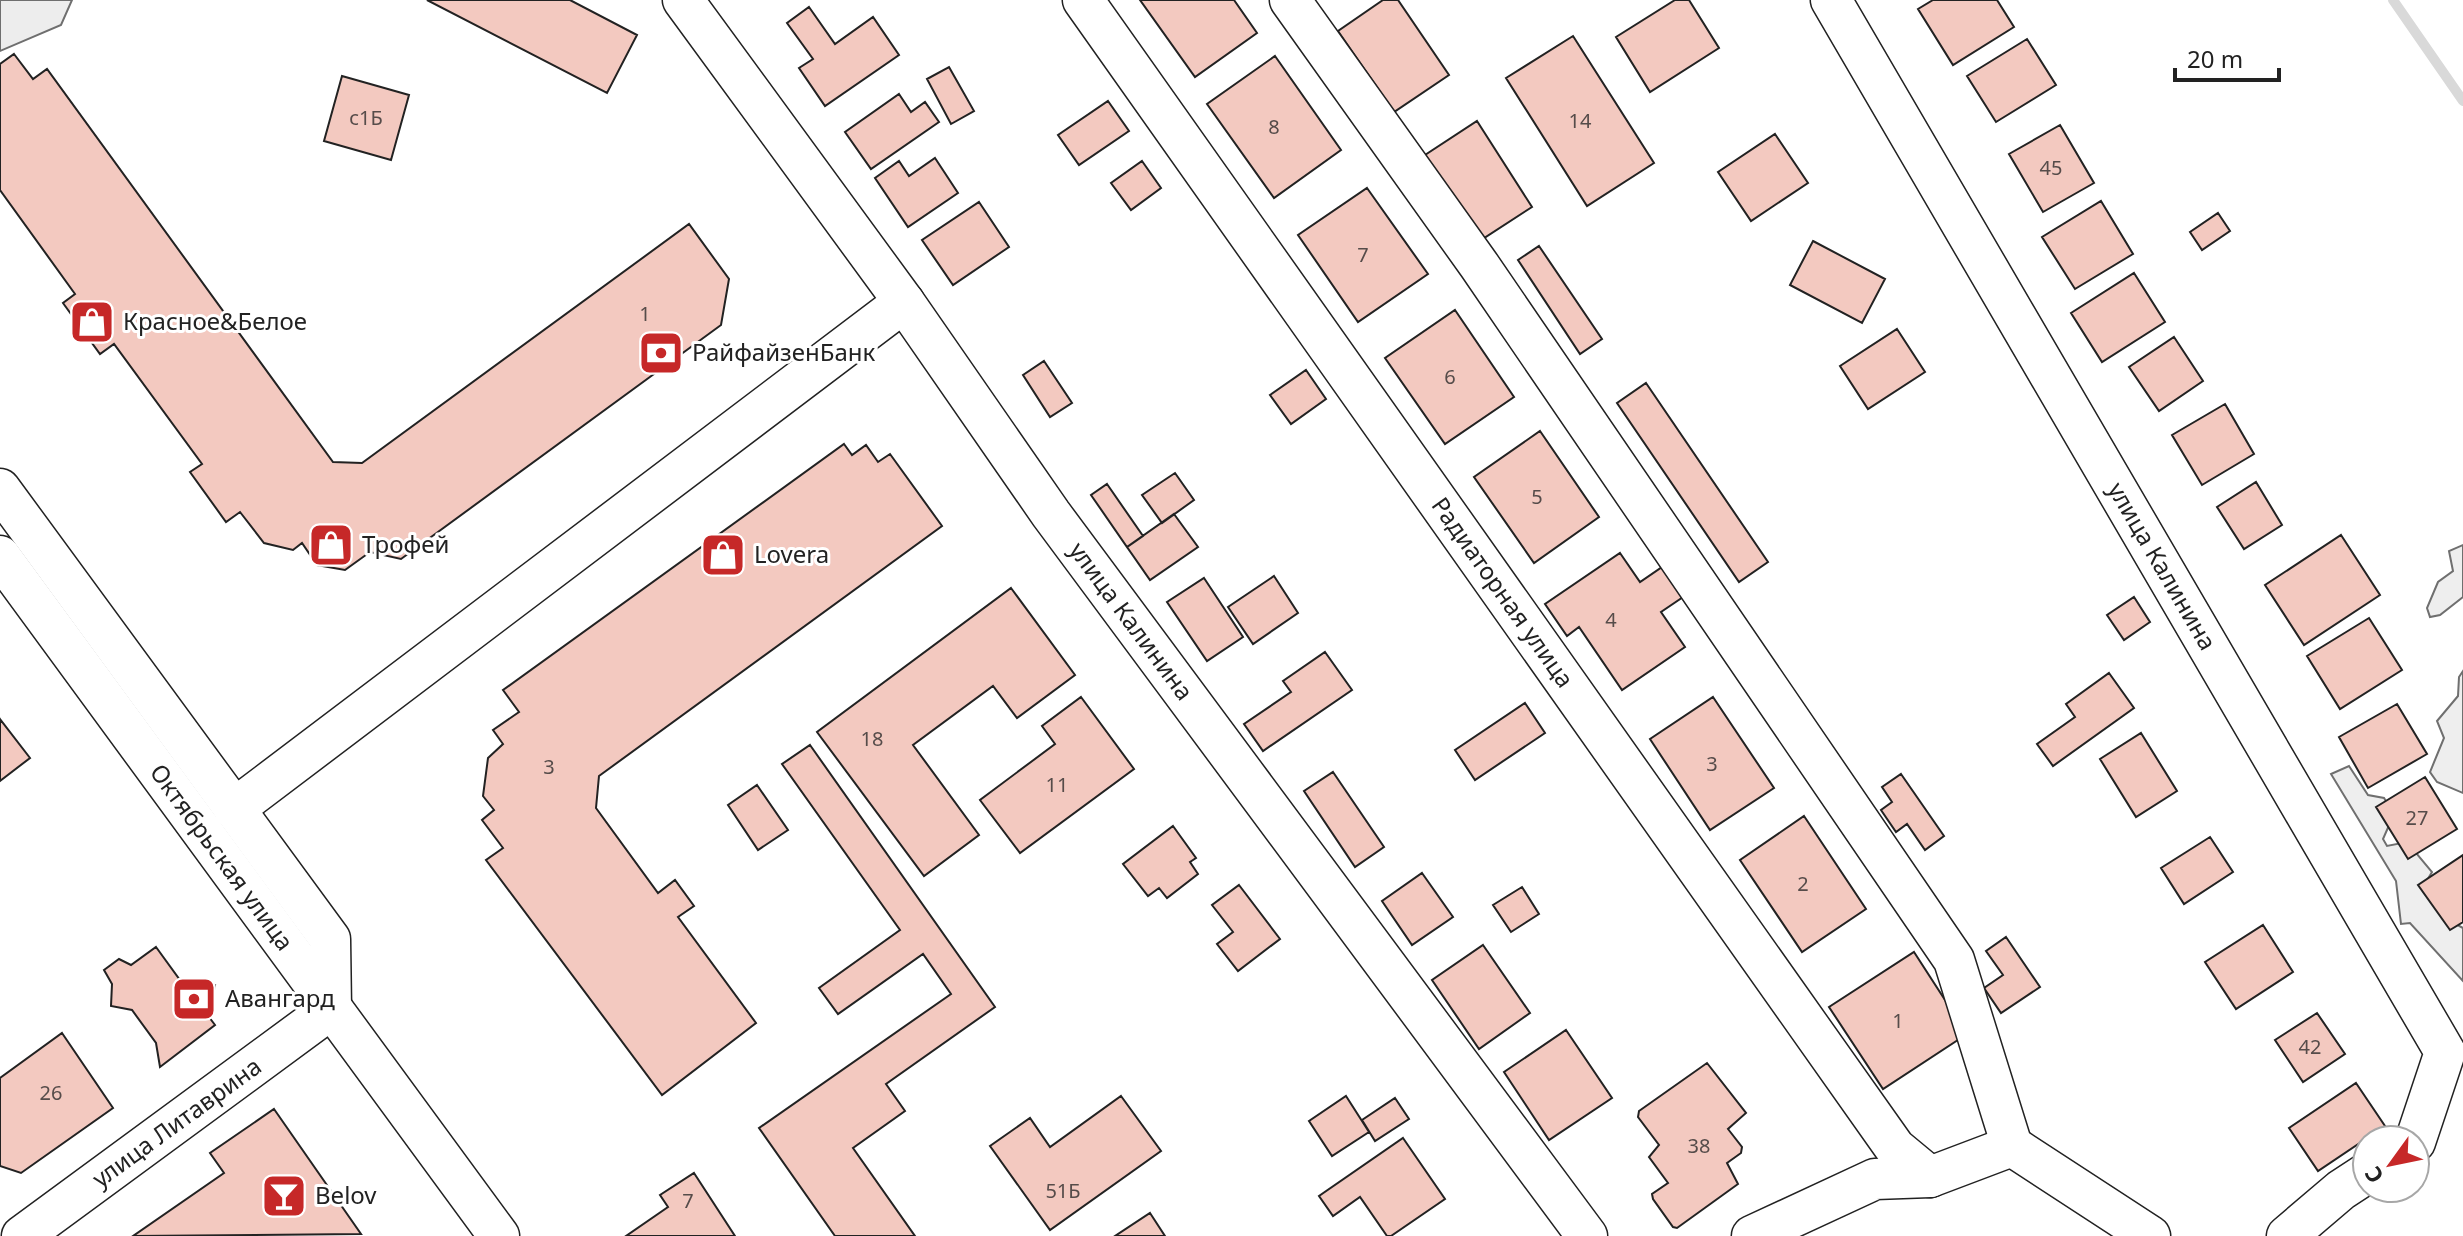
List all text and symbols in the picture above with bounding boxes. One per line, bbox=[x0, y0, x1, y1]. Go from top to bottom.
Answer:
scale bar bbox=[2175, 32, 2279, 82]
text: 20 m bbox=[2187, 42, 2243, 75]
house number: с1Б bbox=[349, 104, 383, 131]
house number: 14 bbox=[1569, 107, 1592, 134]
house number: 8 bbox=[1268, 113, 1280, 140]
house number: 45 bbox=[2040, 154, 2062, 181]
house number: 7 bbox=[1357, 241, 1369, 268]
shop icon: Красное&Белое bbox=[68, 298, 116, 346]
house number: 1 bbox=[639, 300, 651, 327]
place label: Красное&Белое bbox=[123, 304, 307, 337]
bank icon: РайфайзенБанк bbox=[637, 329, 685, 377]
place label: РайфайзенБанк bbox=[692, 335, 876, 368]
house number: 6 bbox=[1444, 363, 1456, 390]
street label: улица Калинина bbox=[2101, 476, 2225, 656]
house number: 5 bbox=[1531, 483, 1543, 510]
street label: Радиаторная улица bbox=[1425, 490, 1582, 694]
shop icon: Трофей bbox=[307, 521, 355, 569]
place label: Трофей bbox=[362, 527, 449, 560]
shop icon: Lovera bbox=[699, 531, 747, 579]
street label: улица Калинина bbox=[1062, 535, 1202, 706]
place label: Lovera bbox=[754, 537, 829, 570]
house number: 4 bbox=[1605, 606, 1617, 633]
house number: 18 bbox=[861, 725, 883, 752]
house number: 3 bbox=[1706, 750, 1718, 777]
house number: 3 bbox=[543, 753, 555, 780]
street label: Октябрьская улица bbox=[143, 757, 302, 957]
house number: 11 bbox=[1046, 771, 1068, 798]
house number: 27 bbox=[2406, 804, 2428, 831]
house number: 2 bbox=[1797, 870, 1809, 897]
bank icon: Авангард bbox=[170, 975, 218, 1023]
place label: Авангард bbox=[225, 981, 335, 1014]
house number: 1 bbox=[1892, 1007, 1904, 1034]
house number: 42 bbox=[2299, 1033, 2321, 1060]
street label: улица Литаврина bbox=[85, 1049, 267, 1194]
house number: 26 bbox=[40, 1079, 62, 1106]
north arrow bbox=[2351, 1124, 2431, 1204]
house number: 38 bbox=[1688, 1132, 1710, 1159]
text: С bbox=[2357, 1161, 2390, 1190]
bar icon: Belov bbox=[260, 1172, 308, 1220]
house number: 51Б bbox=[1045, 1177, 1081, 1204]
place label: Belov bbox=[315, 1178, 377, 1211]
house number: 7 bbox=[682, 1187, 694, 1214]

